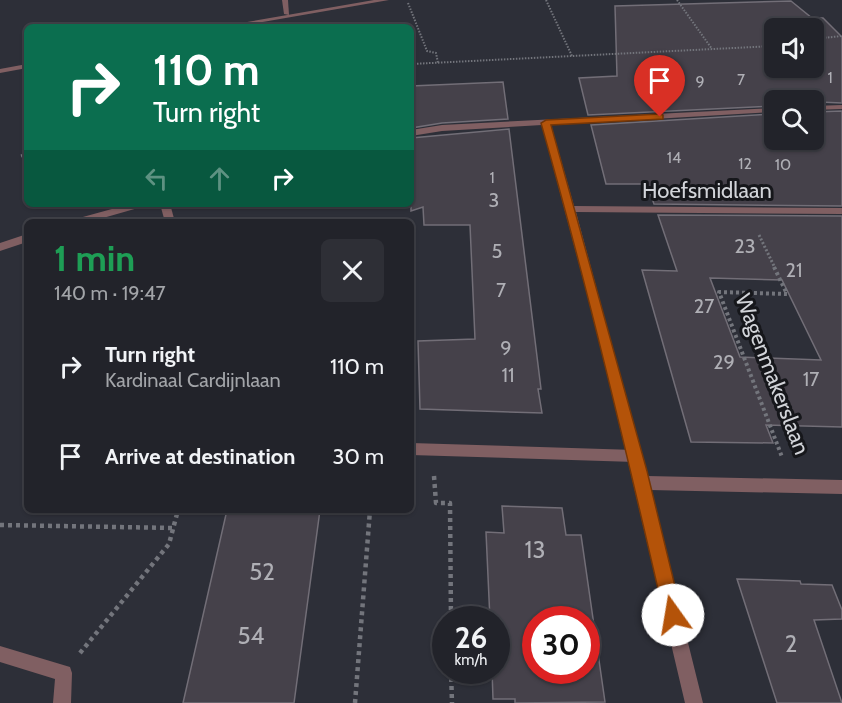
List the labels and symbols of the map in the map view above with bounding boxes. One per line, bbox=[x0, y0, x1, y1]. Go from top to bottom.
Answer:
pin bbox=[634, 55, 685, 117]
house number: 1 bbox=[827, 68, 833, 87]
house number: 7 bbox=[737, 70, 745, 89]
house number: 9 bbox=[695, 72, 705, 91]
house number: 14 bbox=[667, 148, 681, 167]
house number: 12 bbox=[738, 154, 752, 173]
house number: 10 bbox=[775, 155, 791, 174]
house number: 1 bbox=[489, 168, 495, 187]
street label: Hoefsmidlaan bbox=[642, 177, 772, 204]
house number: 3 bbox=[489, 188, 499, 212]
house number: 23 bbox=[734, 234, 756, 258]
house number: 5 bbox=[492, 239, 502, 263]
house number: 21 bbox=[786, 258, 803, 282]
house number: 7 bbox=[496, 278, 506, 302]
street label: Wagenmakerslaan bbox=[729, 290, 816, 458]
house number: 27 bbox=[694, 294, 714, 318]
house number: 9 bbox=[500, 336, 512, 360]
house number: 29 bbox=[713, 350, 735, 374]
house number: 11 bbox=[501, 363, 515, 387]
house number: 17 bbox=[803, 367, 819, 391]
house number: 13 bbox=[525, 535, 545, 564]
house number: 52 bbox=[249, 557, 275, 586]
position arrow bbox=[641, 583, 705, 647]
speed limit sign: 30 bbox=[522, 606, 600, 684]
house number: 54 bbox=[238, 621, 265, 650]
house number: 2 bbox=[785, 629, 797, 658]

